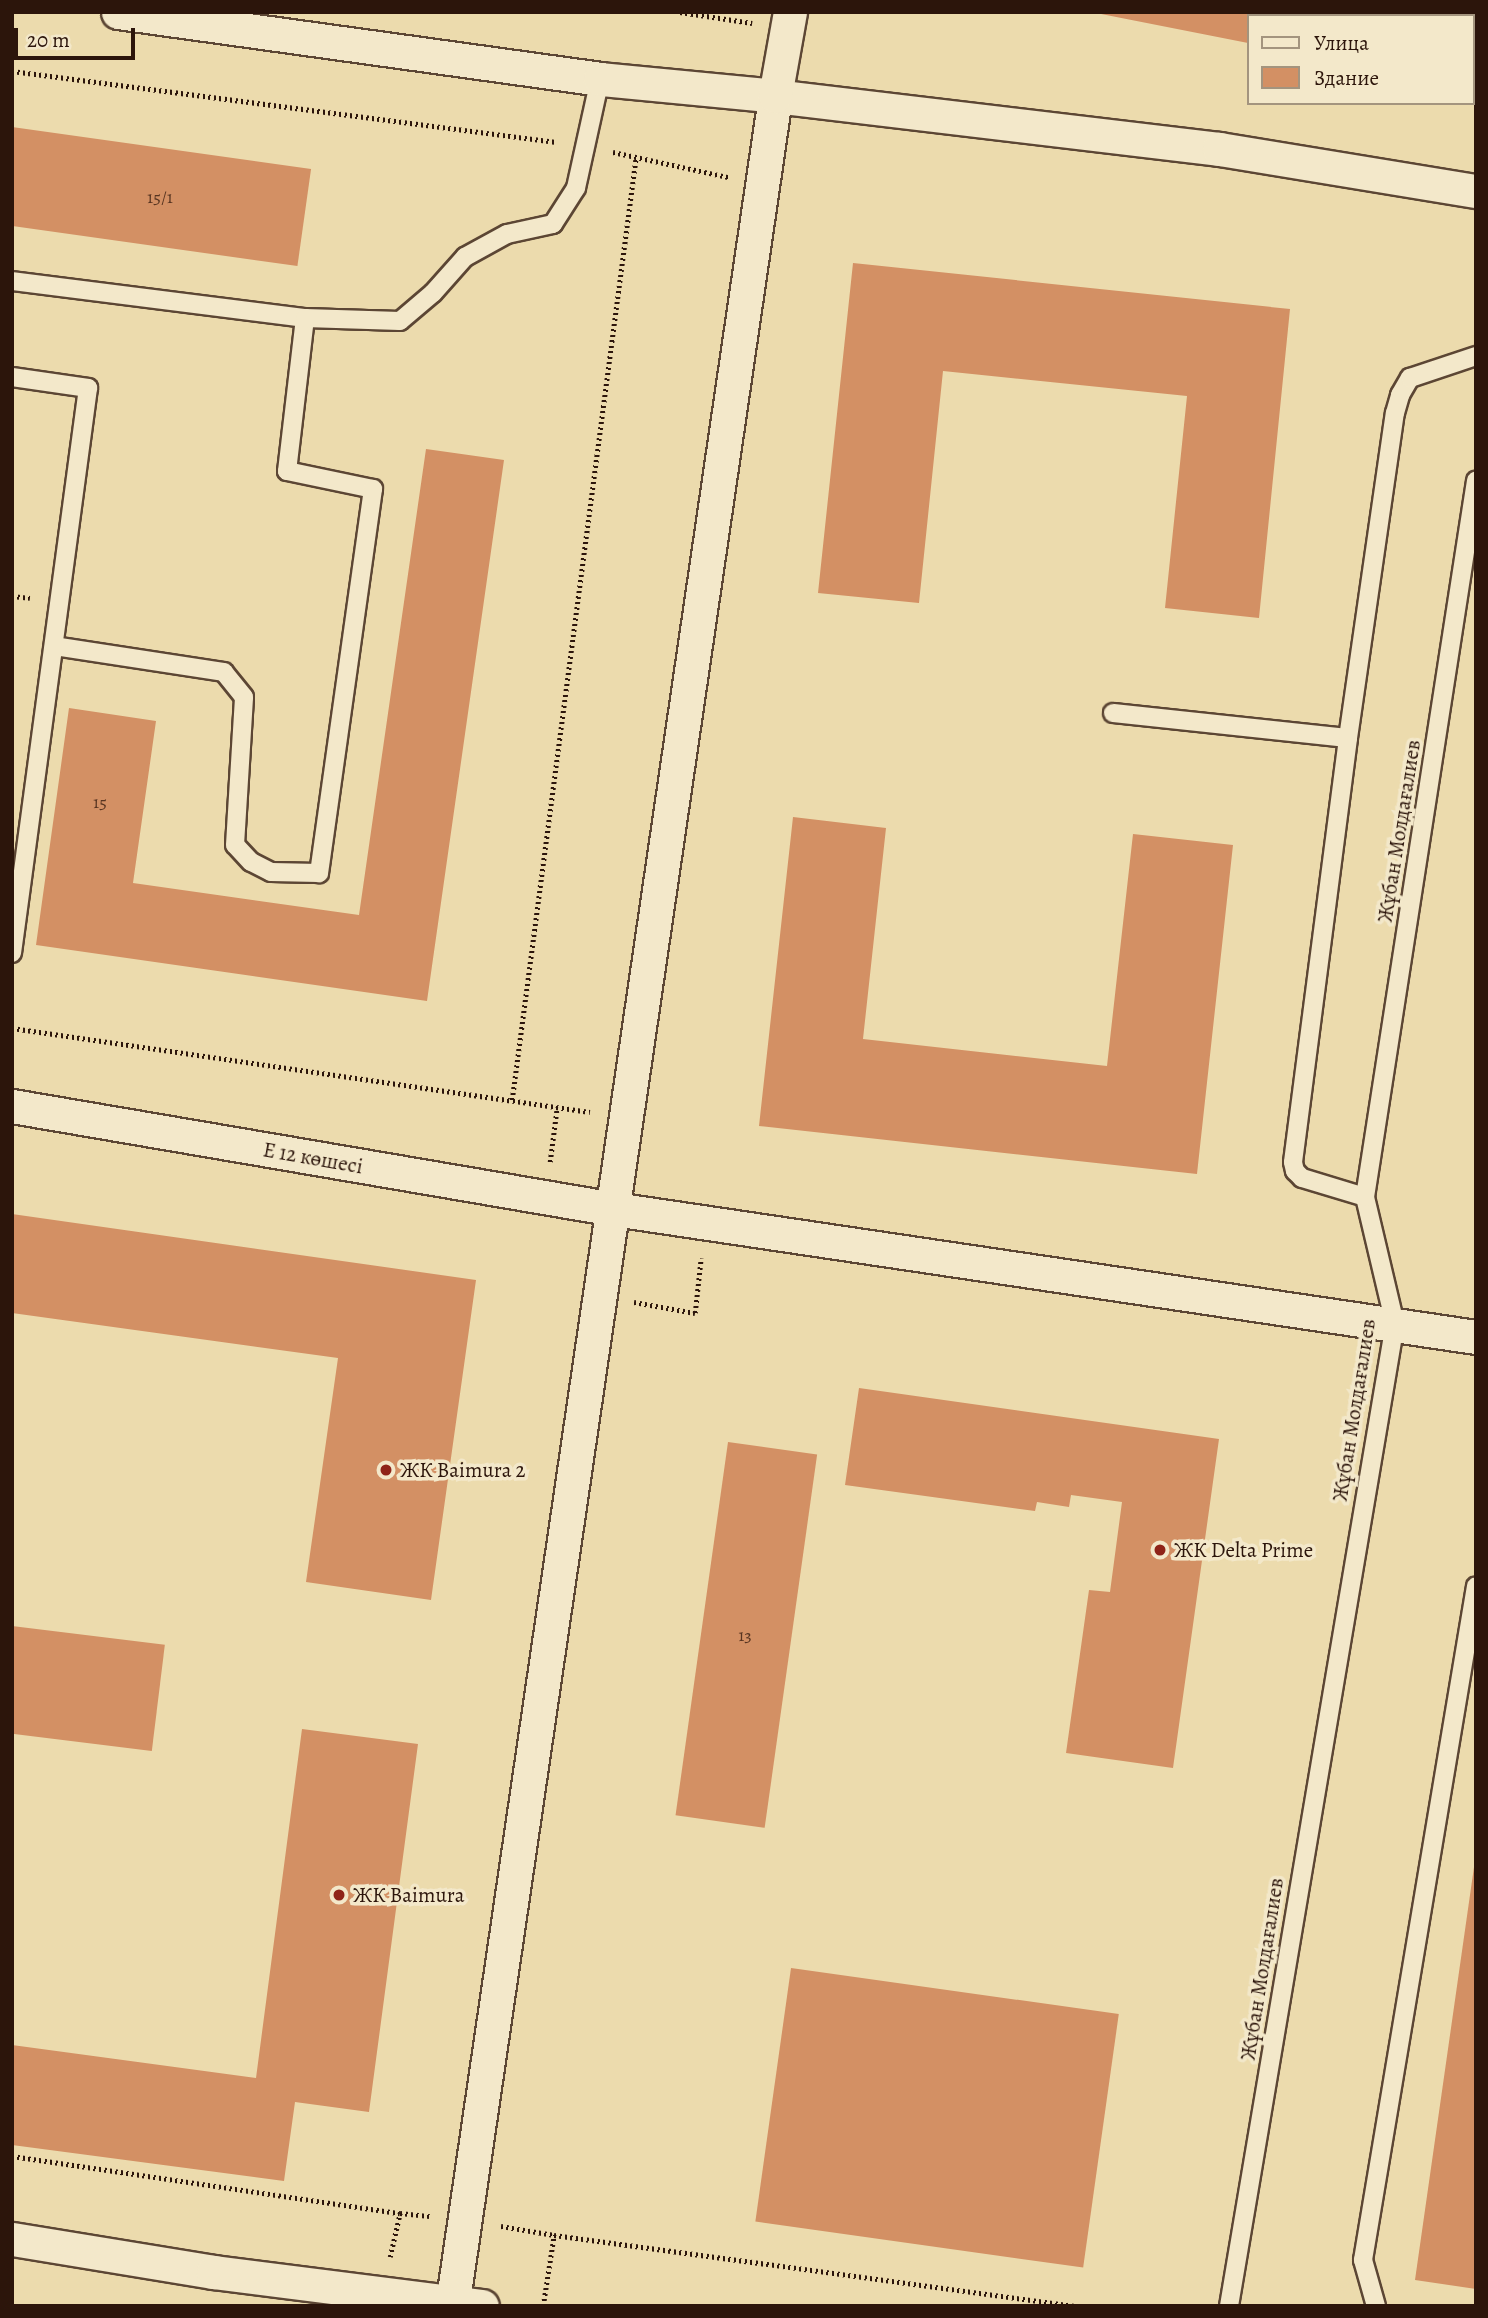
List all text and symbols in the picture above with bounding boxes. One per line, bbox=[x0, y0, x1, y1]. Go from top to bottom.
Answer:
scale bar bbox=[18, 14, 138, 58]
legend bbox=[1246, 14, 1474, 105]
text: 20 m bbox=[27, 26, 70, 54]
text: Улица bbox=[1314, 29, 1369, 57]
text: Здание bbox=[1314, 64, 1379, 92]
house number: 15/1 bbox=[147, 186, 173, 208]
street label: Жұбан Молдағалиев bbox=[1372, 738, 1426, 924]
house number: 15 bbox=[93, 791, 107, 813]
street label: Е 12 көшесі bbox=[261, 1137, 365, 1179]
street label: Жұбан Молдағалиев bbox=[1327, 1317, 1381, 1503]
place label: ЖК Baimura 2 bbox=[400, 1457, 526, 1483]
marker: ЖК Baimura 2 bbox=[378, 1462, 394, 1478]
place label: ЖК Delta Prime bbox=[1174, 1537, 1313, 1563]
marker: ЖК Delta Prime bbox=[1152, 1542, 1168, 1558]
house number: 13 bbox=[738, 1624, 752, 1646]
street label: Жұбан Молдағалиев bbox=[1235, 1876, 1289, 2062]
place label: ЖК Baimura bbox=[353, 1882, 464, 1908]
marker: ЖК Baimura bbox=[331, 1887, 347, 1903]

